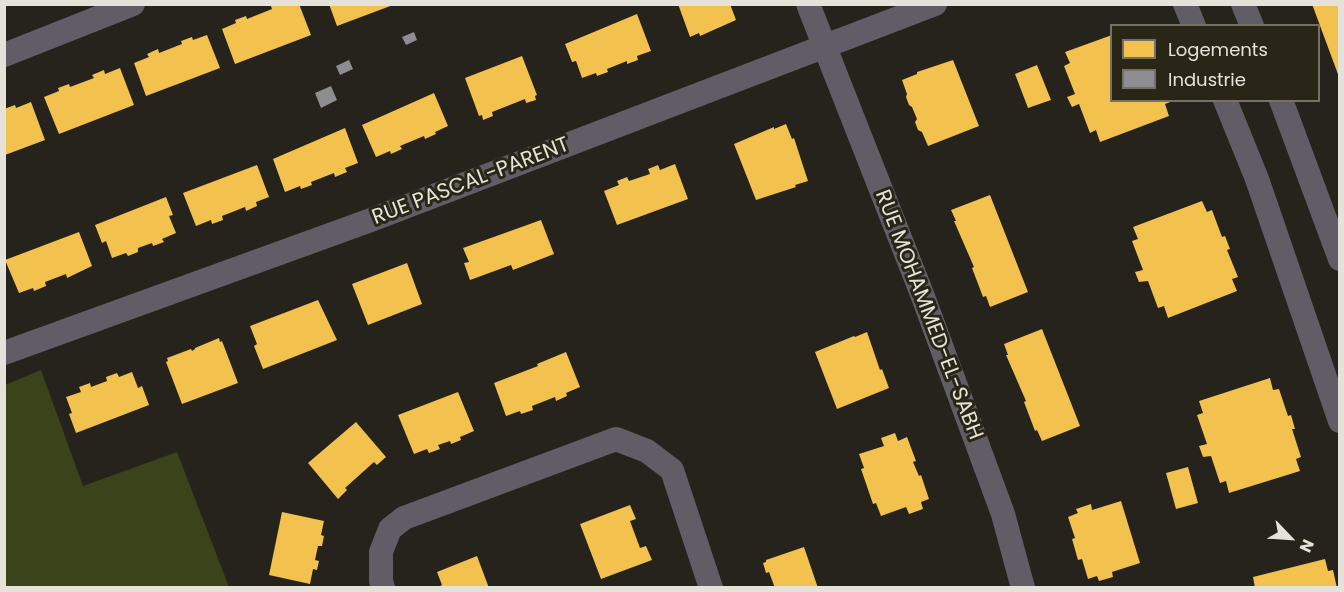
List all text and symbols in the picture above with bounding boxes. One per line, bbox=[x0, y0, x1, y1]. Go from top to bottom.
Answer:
legend bbox=[1110, 24, 1320, 102]
text: Logements bbox=[1168, 37, 1268, 62]
text: Industrie bbox=[1168, 67, 1246, 92]
street label: RUE PASCAL-PARENT bbox=[369, 133, 573, 231]
street label: RUE MOHAMMED-EL-SABH bbox=[869, 187, 987, 443]
north arrow bbox=[1260, 508, 1320, 568]
text: N bbox=[1294, 535, 1320, 556]

